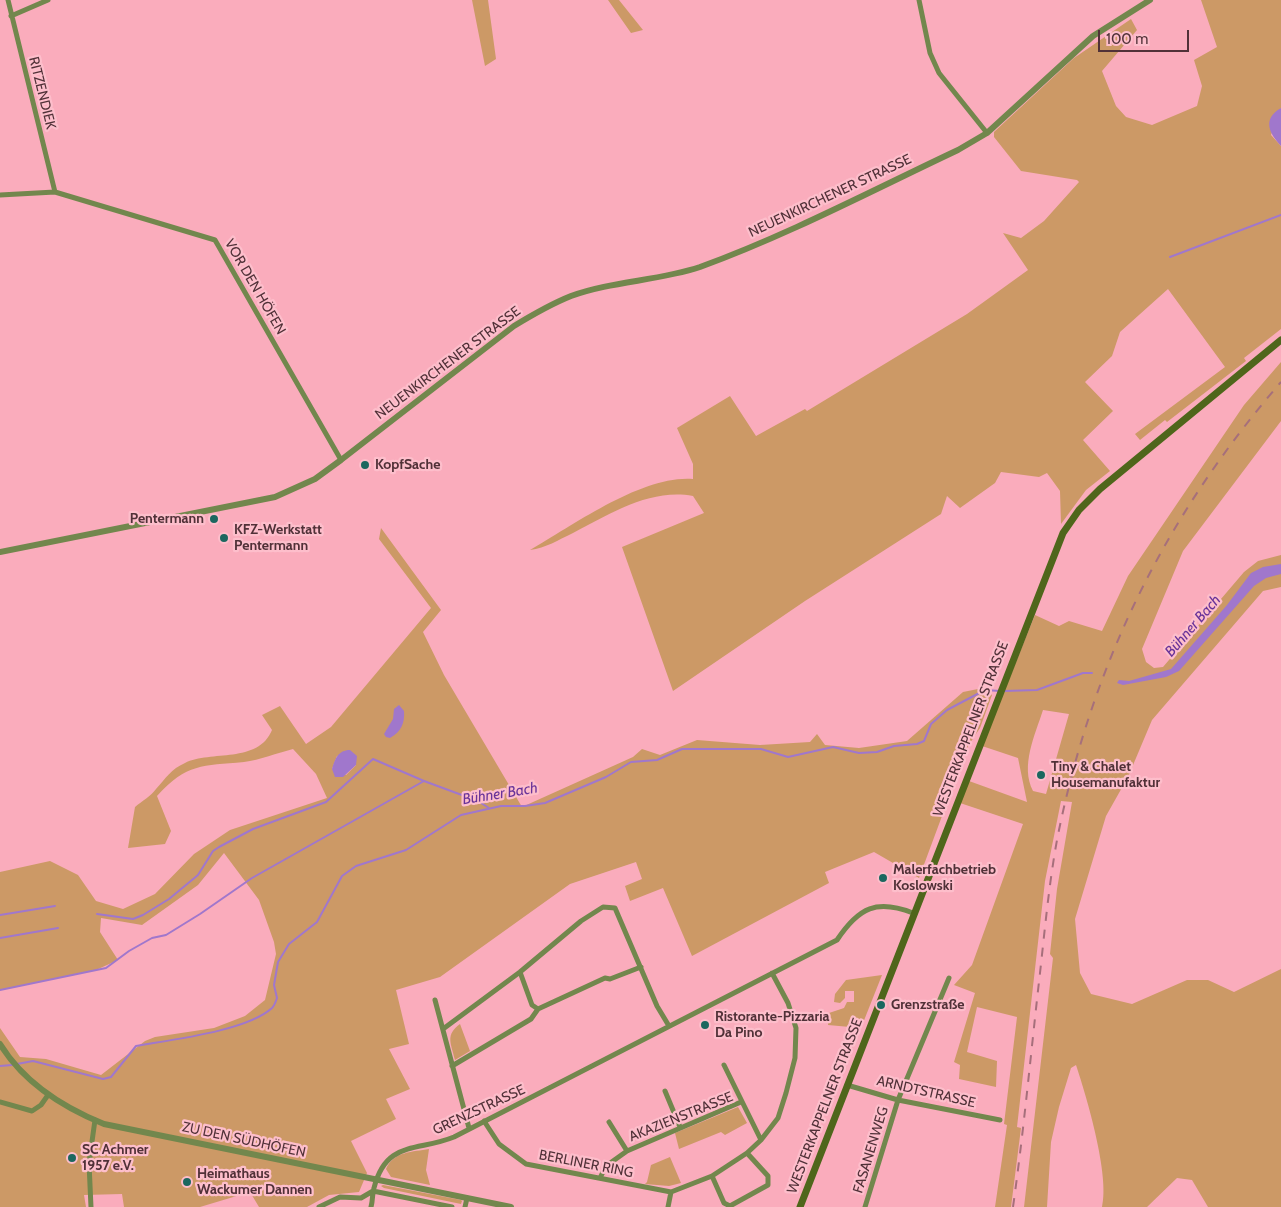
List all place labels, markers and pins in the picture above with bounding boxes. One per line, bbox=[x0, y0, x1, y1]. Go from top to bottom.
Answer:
place label: KopfSache bbox=[375, 457, 440, 473]
marker: KopfSache bbox=[359, 459, 371, 471]
place label: Pentermann bbox=[130, 511, 204, 527]
marker: Pentermann bbox=[208, 513, 220, 525]
place label: KFZ-Werkstatt Pentermann bbox=[234, 522, 322, 554]
marker: KFZ-Werkstatt Pentermann bbox=[218, 532, 230, 544]
place label: Tiny & Chalet Housemanufaktur bbox=[1051, 759, 1160, 792]
marker: Tiny & Chalet Housemanufaktur bbox=[1035, 769, 1047, 781]
place label: Malerfachbetrieb Koslowski bbox=[893, 862, 996, 894]
marker: Malerfachbetrieb Koslowski bbox=[877, 872, 889, 884]
place label: Grenzstraße bbox=[891, 997, 964, 1013]
marker: Grenzstraße bbox=[875, 999, 887, 1011]
place label: Ristorante-Pizzaria Da Pino bbox=[715, 1009, 830, 1042]
marker: Ristorante-Pizzaria Da Pino bbox=[699, 1019, 711, 1031]
place label: SC Achmer 1957 e.V. bbox=[82, 1142, 148, 1174]
marker: SC Achmer 1957 e.V. bbox=[66, 1152, 78, 1164]
place label: Heimathaus Wackumer Dannen bbox=[197, 1166, 312, 1198]
marker: Heimathaus Wackumer Dannen bbox=[181, 1176, 193, 1188]

